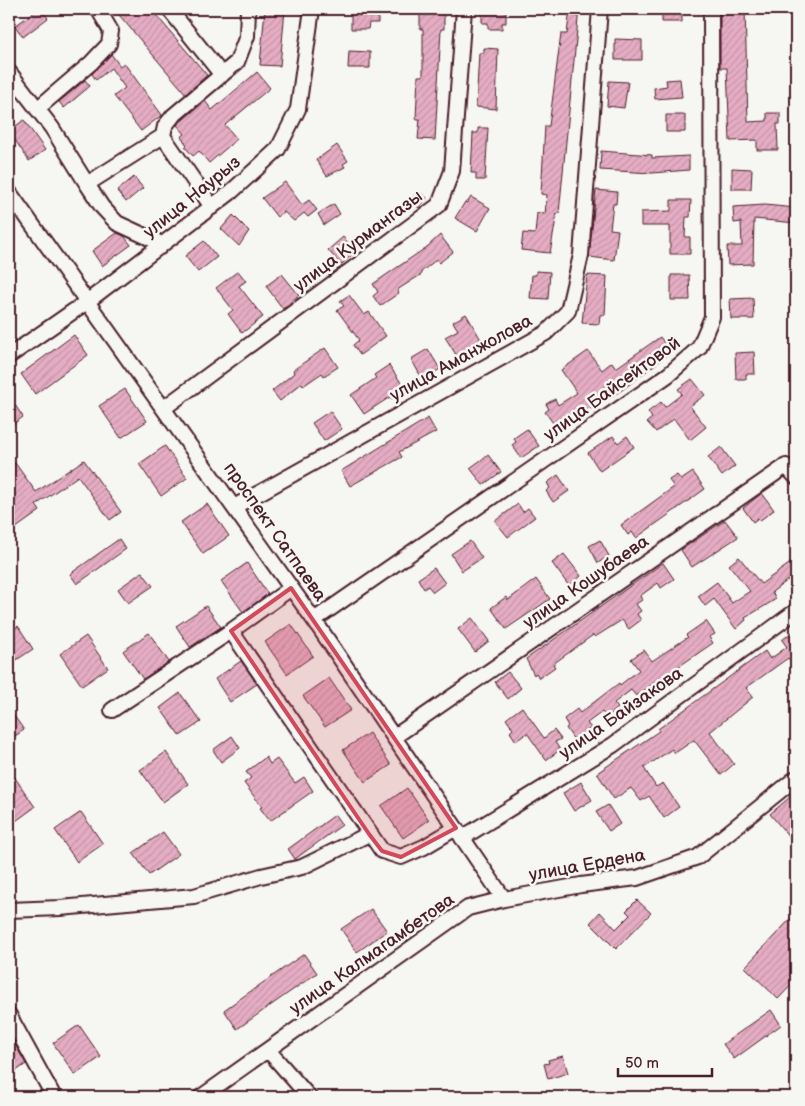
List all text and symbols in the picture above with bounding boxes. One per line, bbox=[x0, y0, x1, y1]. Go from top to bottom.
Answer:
street label: улица Наурыз bbox=[139, 151, 245, 243]
street label: улица Курмангазы bbox=[289, 186, 427, 296]
street label: улица Аманжолова bbox=[386, 310, 536, 406]
street label: улица Байсейтовой bbox=[540, 332, 684, 446]
street label: проспект Сатпаева bbox=[219, 459, 331, 606]
street label: улица Кошубаева bbox=[519, 531, 653, 633]
street label: улица Байзакова bbox=[555, 662, 687, 763]
street label: улица Ердена bbox=[527, 844, 647, 886]
street label: улица Калмагамбетова bbox=[286, 889, 459, 1019]
scale bar bbox=[618, 1046, 711, 1078]
text: 50 m bbox=[625, 1054, 659, 1073]

